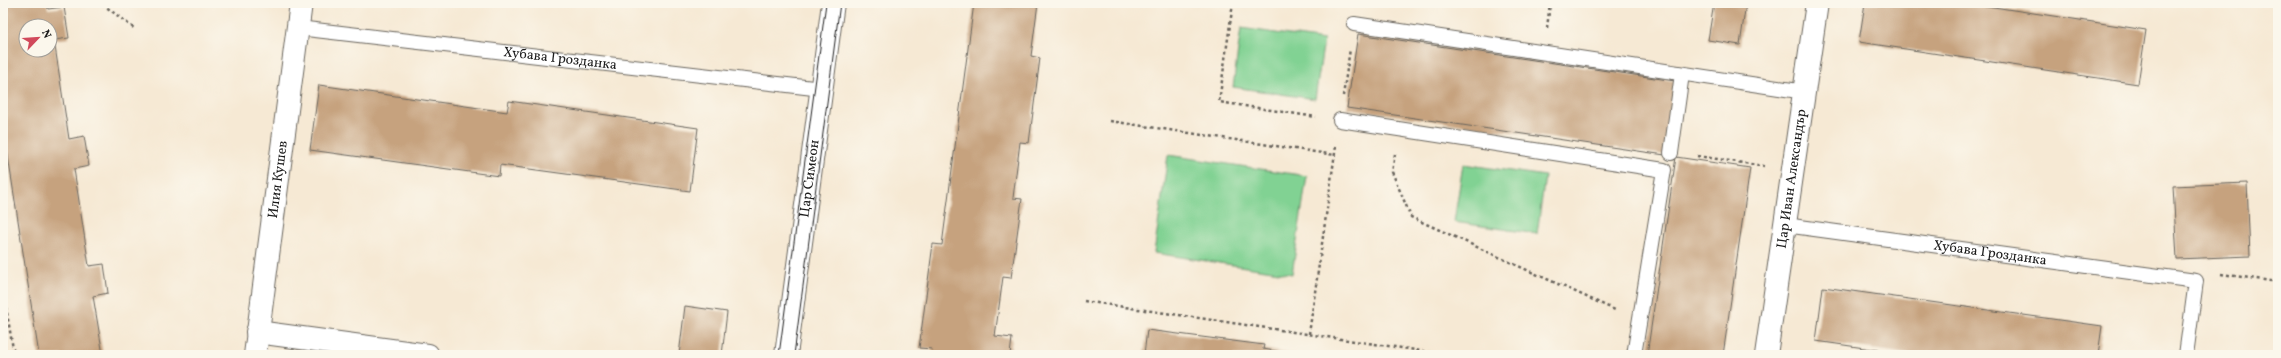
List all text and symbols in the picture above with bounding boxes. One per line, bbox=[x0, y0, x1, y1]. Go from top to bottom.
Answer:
north arrow bbox=[18, 18, 58, 58]
text: N bbox=[37, 28, 54, 41]
street label: Хубава Грозданка bbox=[502, 42, 618, 75]
street label: Цар Иван Александър bbox=[1772, 108, 1811, 250]
street label: Цар Симеон bbox=[795, 138, 824, 219]
street label: Илия Кушев bbox=[263, 139, 292, 220]
street label: Хубава Грозданка bbox=[1932, 236, 2048, 270]

